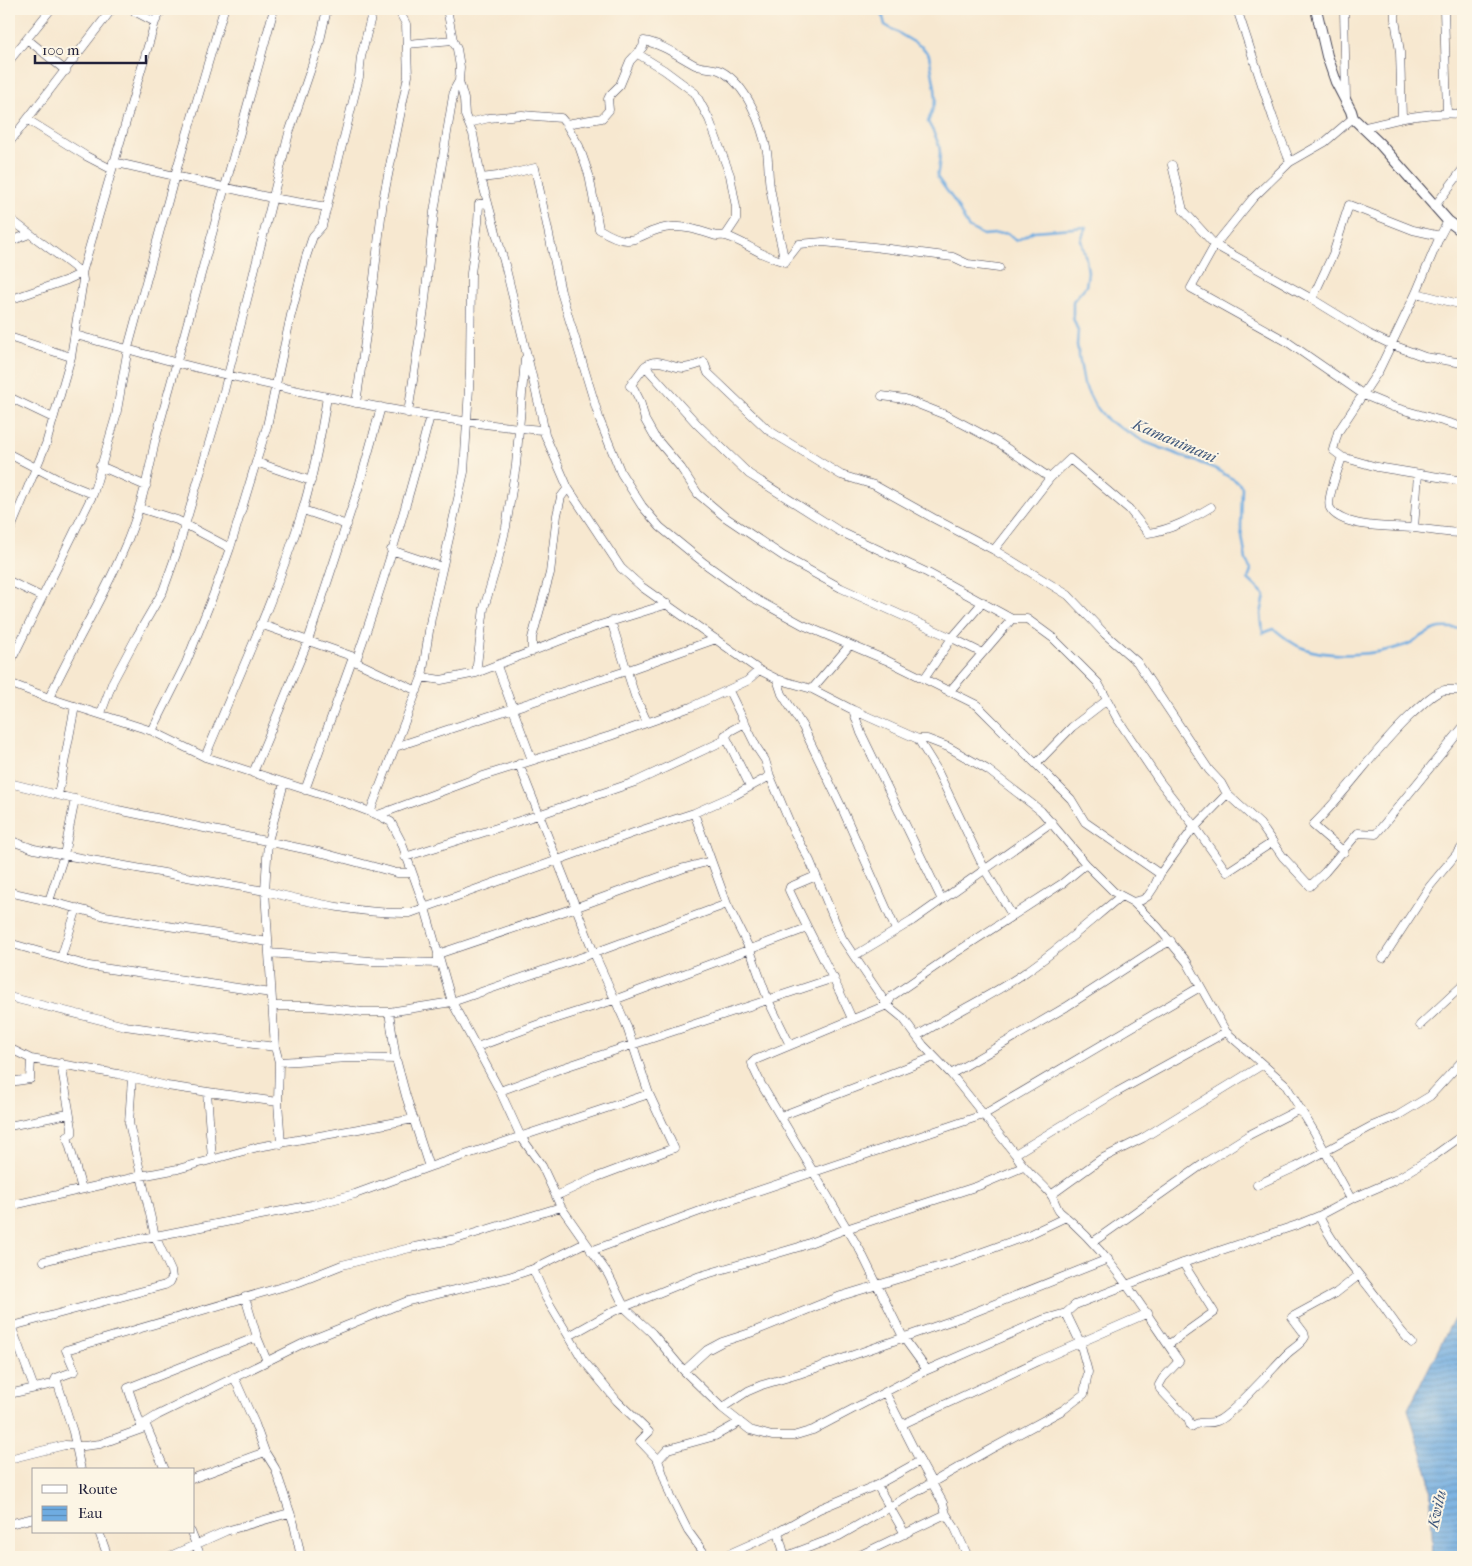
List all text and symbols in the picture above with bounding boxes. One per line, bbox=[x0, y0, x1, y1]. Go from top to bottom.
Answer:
scale bar bbox=[35, 32, 146, 64]
text: 100 m bbox=[42, 41, 80, 59]
water label: Kamanimani bbox=[1129, 414, 1221, 467]
legend bbox=[32, 1468, 195, 1534]
text: Route bbox=[78, 1480, 118, 1498]
water label: Kwilu bbox=[1423, 1488, 1450, 1531]
text: Eau bbox=[78, 1504, 103, 1522]

